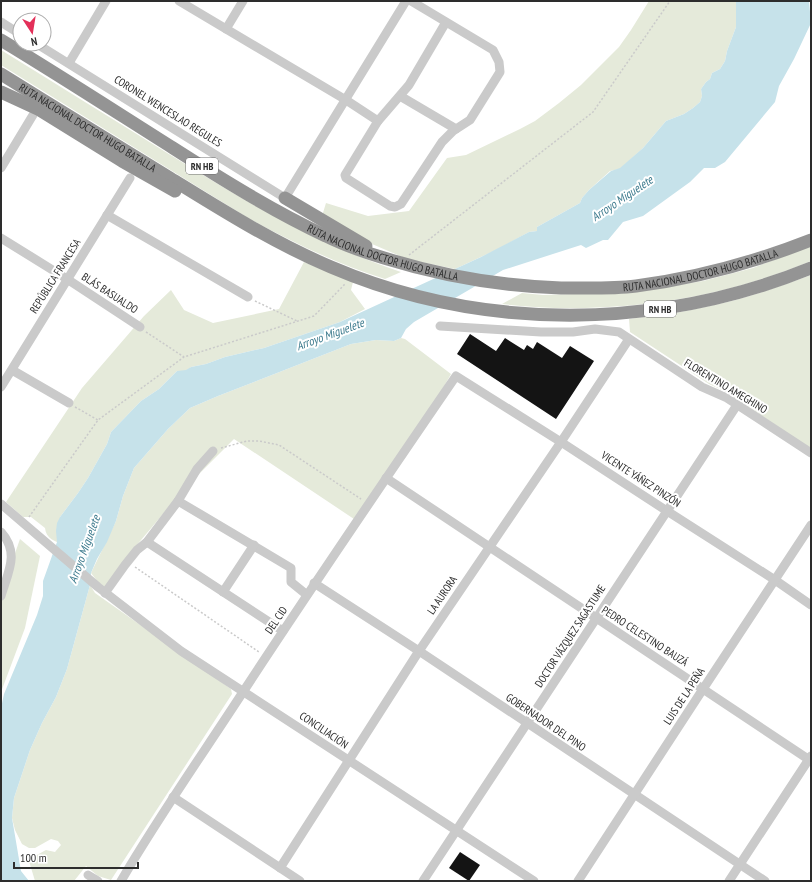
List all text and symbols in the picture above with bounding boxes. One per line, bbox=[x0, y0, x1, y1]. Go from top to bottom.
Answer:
north arrow bbox=[12, 12, 52, 52]
text: N bbox=[30, 34, 38, 49]
street label: CORONEL WENCESLAO REGULES bbox=[112, 72, 225, 150]
street label: RUTA NACIONAL DOCTOR HUGO BATALLA bbox=[17, 80, 160, 175]
road number: RN HB bbox=[186, 158, 218, 174]
water label: Arroyo Miguelete bbox=[588, 171, 657, 224]
street label: RUTA NACIONAL DOCTOR HUGO BATALLA bbox=[305, 221, 460, 284]
street label: REPÚBLICA FRANCESA bbox=[26, 235, 84, 316]
street label: RUTA NACIONAL DOCTOR HUGO BATALLA bbox=[622, 246, 780, 294]
street label: BLÁS BASUALDO bbox=[79, 270, 141, 316]
road number: RN HB bbox=[644, 301, 676, 317]
water label: Arroyo Miguelete bbox=[294, 314, 367, 353]
street label: FLORENTINO AMEGHINO bbox=[682, 356, 770, 416]
street label: VICENTE YÁÑEZ PINZÓN bbox=[598, 448, 683, 510]
water label: Arroyo Miguelete bbox=[65, 512, 104, 585]
street label: LA AURORA bbox=[424, 572, 460, 617]
street label: DOCTOR VÁZQUEZ SAGASTUME bbox=[532, 582, 609, 690]
street label: DEL CID bbox=[262, 603, 290, 637]
street label: PEDRO CELESTINO BAUZÁ bbox=[599, 603, 692, 670]
street label: LUIS DE LA PEÑA bbox=[660, 664, 708, 727]
street label: GOBERNADOR DEL PINO bbox=[503, 690, 589, 754]
street label: CONCILIACIÓN bbox=[297, 709, 351, 752]
scale bar bbox=[14, 844, 138, 870]
text: 100 m bbox=[20, 850, 47, 865]

